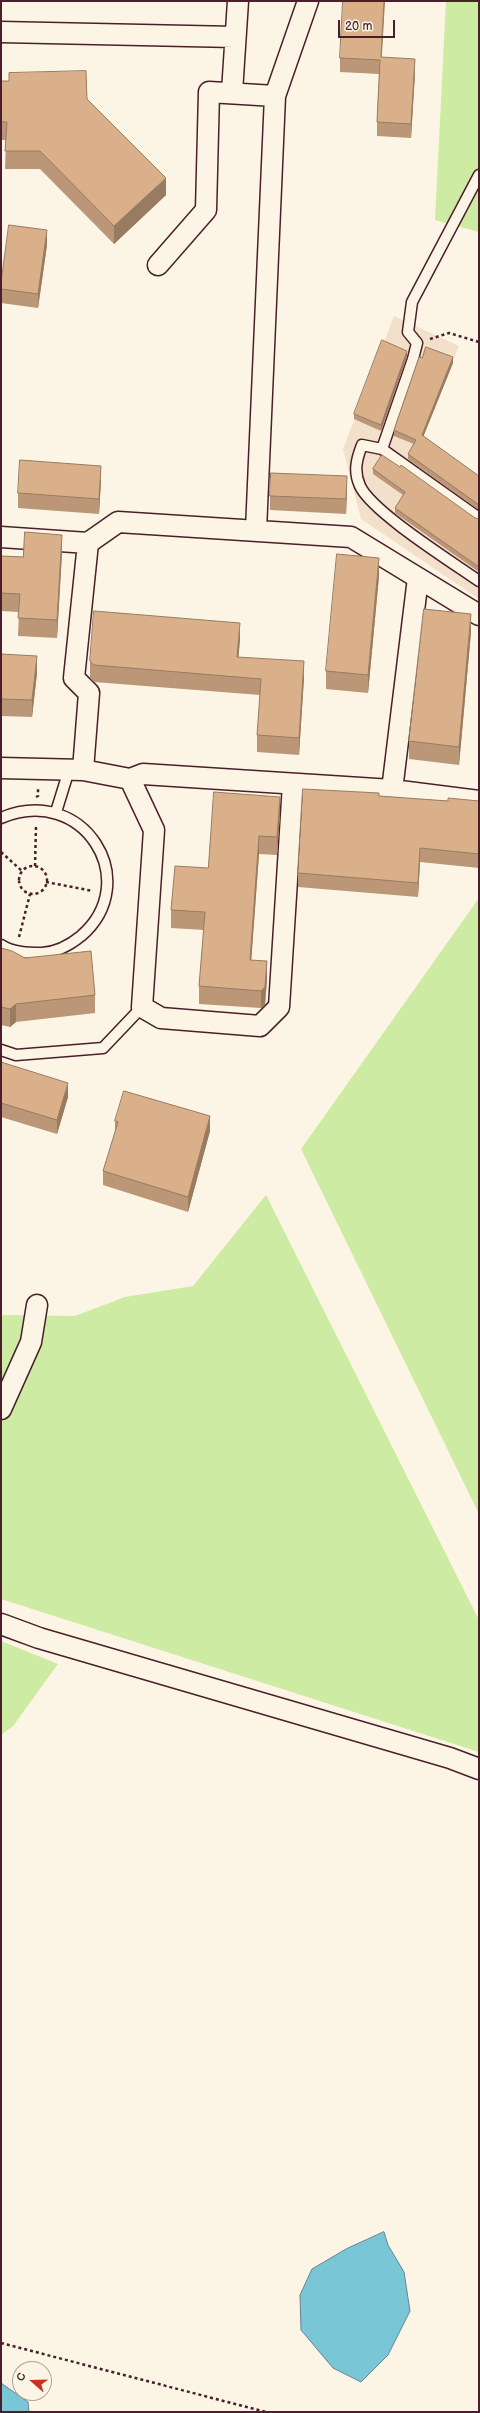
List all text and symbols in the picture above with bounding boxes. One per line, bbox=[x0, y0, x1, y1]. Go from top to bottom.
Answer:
scale bar bbox=[340, 12, 397, 38]
text: 20 m bbox=[345, 19, 372, 34]
north arrow bbox=[12, 2361, 52, 2401]
text: С bbox=[14, 2371, 29, 2383]

